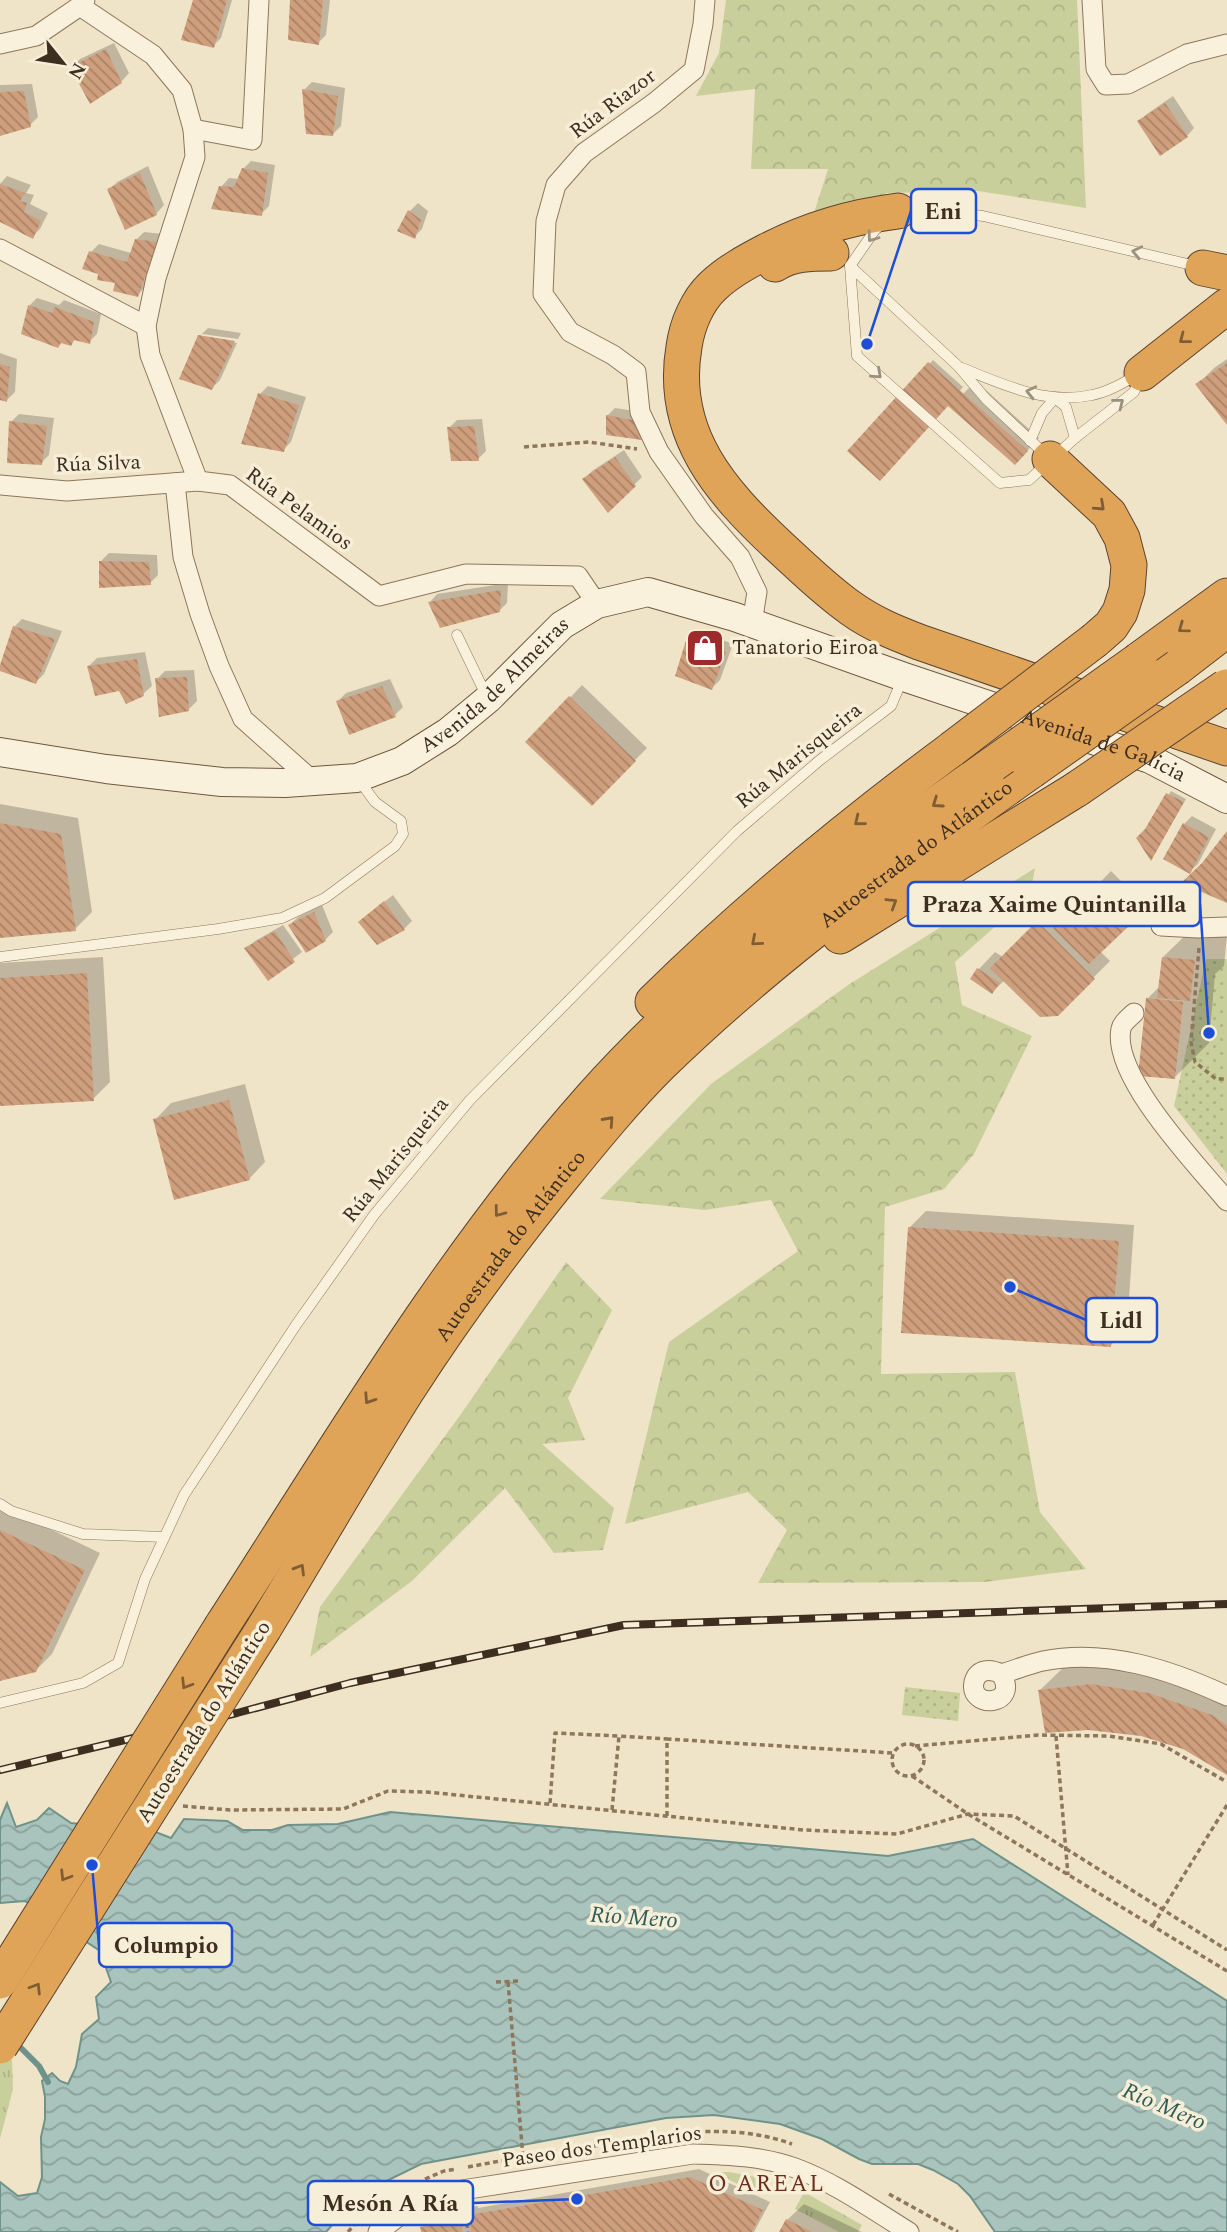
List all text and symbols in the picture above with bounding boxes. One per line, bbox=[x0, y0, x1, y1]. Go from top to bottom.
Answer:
north arrow bbox=[28, 28, 98, 98]
text: N bbox=[60, 57, 93, 85]
street label: Rúa Riazor bbox=[563, 61, 663, 147]
callout: Eni bbox=[911, 189, 976, 233]
text: Eni bbox=[924, 195, 962, 230]
one-way arrow bbox=[867, 229, 880, 242]
one-way arrow bbox=[1131, 246, 1143, 261]
one-way arrow bbox=[1180, 331, 1192, 344]
one-way arrow bbox=[869, 366, 882, 378]
one-way arrow bbox=[1025, 386, 1037, 401]
one-way arrow bbox=[1111, 399, 1124, 412]
street label: Rúa Silva bbox=[55, 446, 142, 481]
street label: Rúa Pelamios bbox=[239, 459, 359, 559]
one-way arrow bbox=[1092, 497, 1105, 510]
street label: Avenida de Almeiras bbox=[414, 608, 576, 762]
one-way arrow bbox=[1178, 620, 1191, 632]
shop icon: Tanatorio Eiroa bbox=[684, 627, 726, 669]
place label: Tanatorio Eiroa bbox=[732, 632, 879, 664]
street label: Rúa Marisqueira bbox=[729, 694, 870, 817]
street label: Avenida de Galicia bbox=[1016, 701, 1192, 791]
street label: Autoestrada do Atlántico bbox=[812, 772, 1020, 937]
one-way arrow bbox=[932, 795, 945, 807]
one-way arrow bbox=[855, 812, 867, 825]
callout: Praza Xaime Quintanilla bbox=[908, 882, 1200, 926]
text: Praza Xaime Quintanilla bbox=[922, 888, 1186, 923]
one-way arrow bbox=[884, 899, 897, 912]
one-way arrow bbox=[752, 933, 765, 945]
street label: Rúa Marisqueira bbox=[335, 1089, 458, 1230]
one-way arrow bbox=[601, 1116, 614, 1129]
street label: Autoestrada do Atlántico bbox=[427, 1143, 594, 1349]
one-way arrow bbox=[494, 1204, 507, 1216]
callout: Lidl bbox=[1086, 1298, 1157, 1342]
text: Lidl bbox=[1099, 1304, 1143, 1339]
one-way arrow bbox=[365, 1391, 378, 1404]
one-way arrow bbox=[291, 1564, 304, 1577]
street label: Autoestrada do Atlántico bbox=[129, 1614, 279, 1830]
one-way arrow bbox=[181, 1676, 194, 1689]
one-way arrow bbox=[61, 1869, 74, 1882]
water label: Río Mero bbox=[589, 1897, 679, 1939]
callout: Columpio bbox=[99, 1923, 232, 1967]
text: Columpio bbox=[114, 1929, 218, 1964]
one-way arrow bbox=[28, 1983, 41, 1996]
water label: Río Mero bbox=[1117, 2074, 1211, 2140]
street label: Paseo dos Templarios bbox=[500, 2117, 704, 2177]
district label: O AREAL bbox=[708, 2167, 826, 2202]
callout: Mesón A Ría bbox=[308, 2181, 473, 2225]
text: Mesón A Ría bbox=[322, 2187, 458, 2222]

